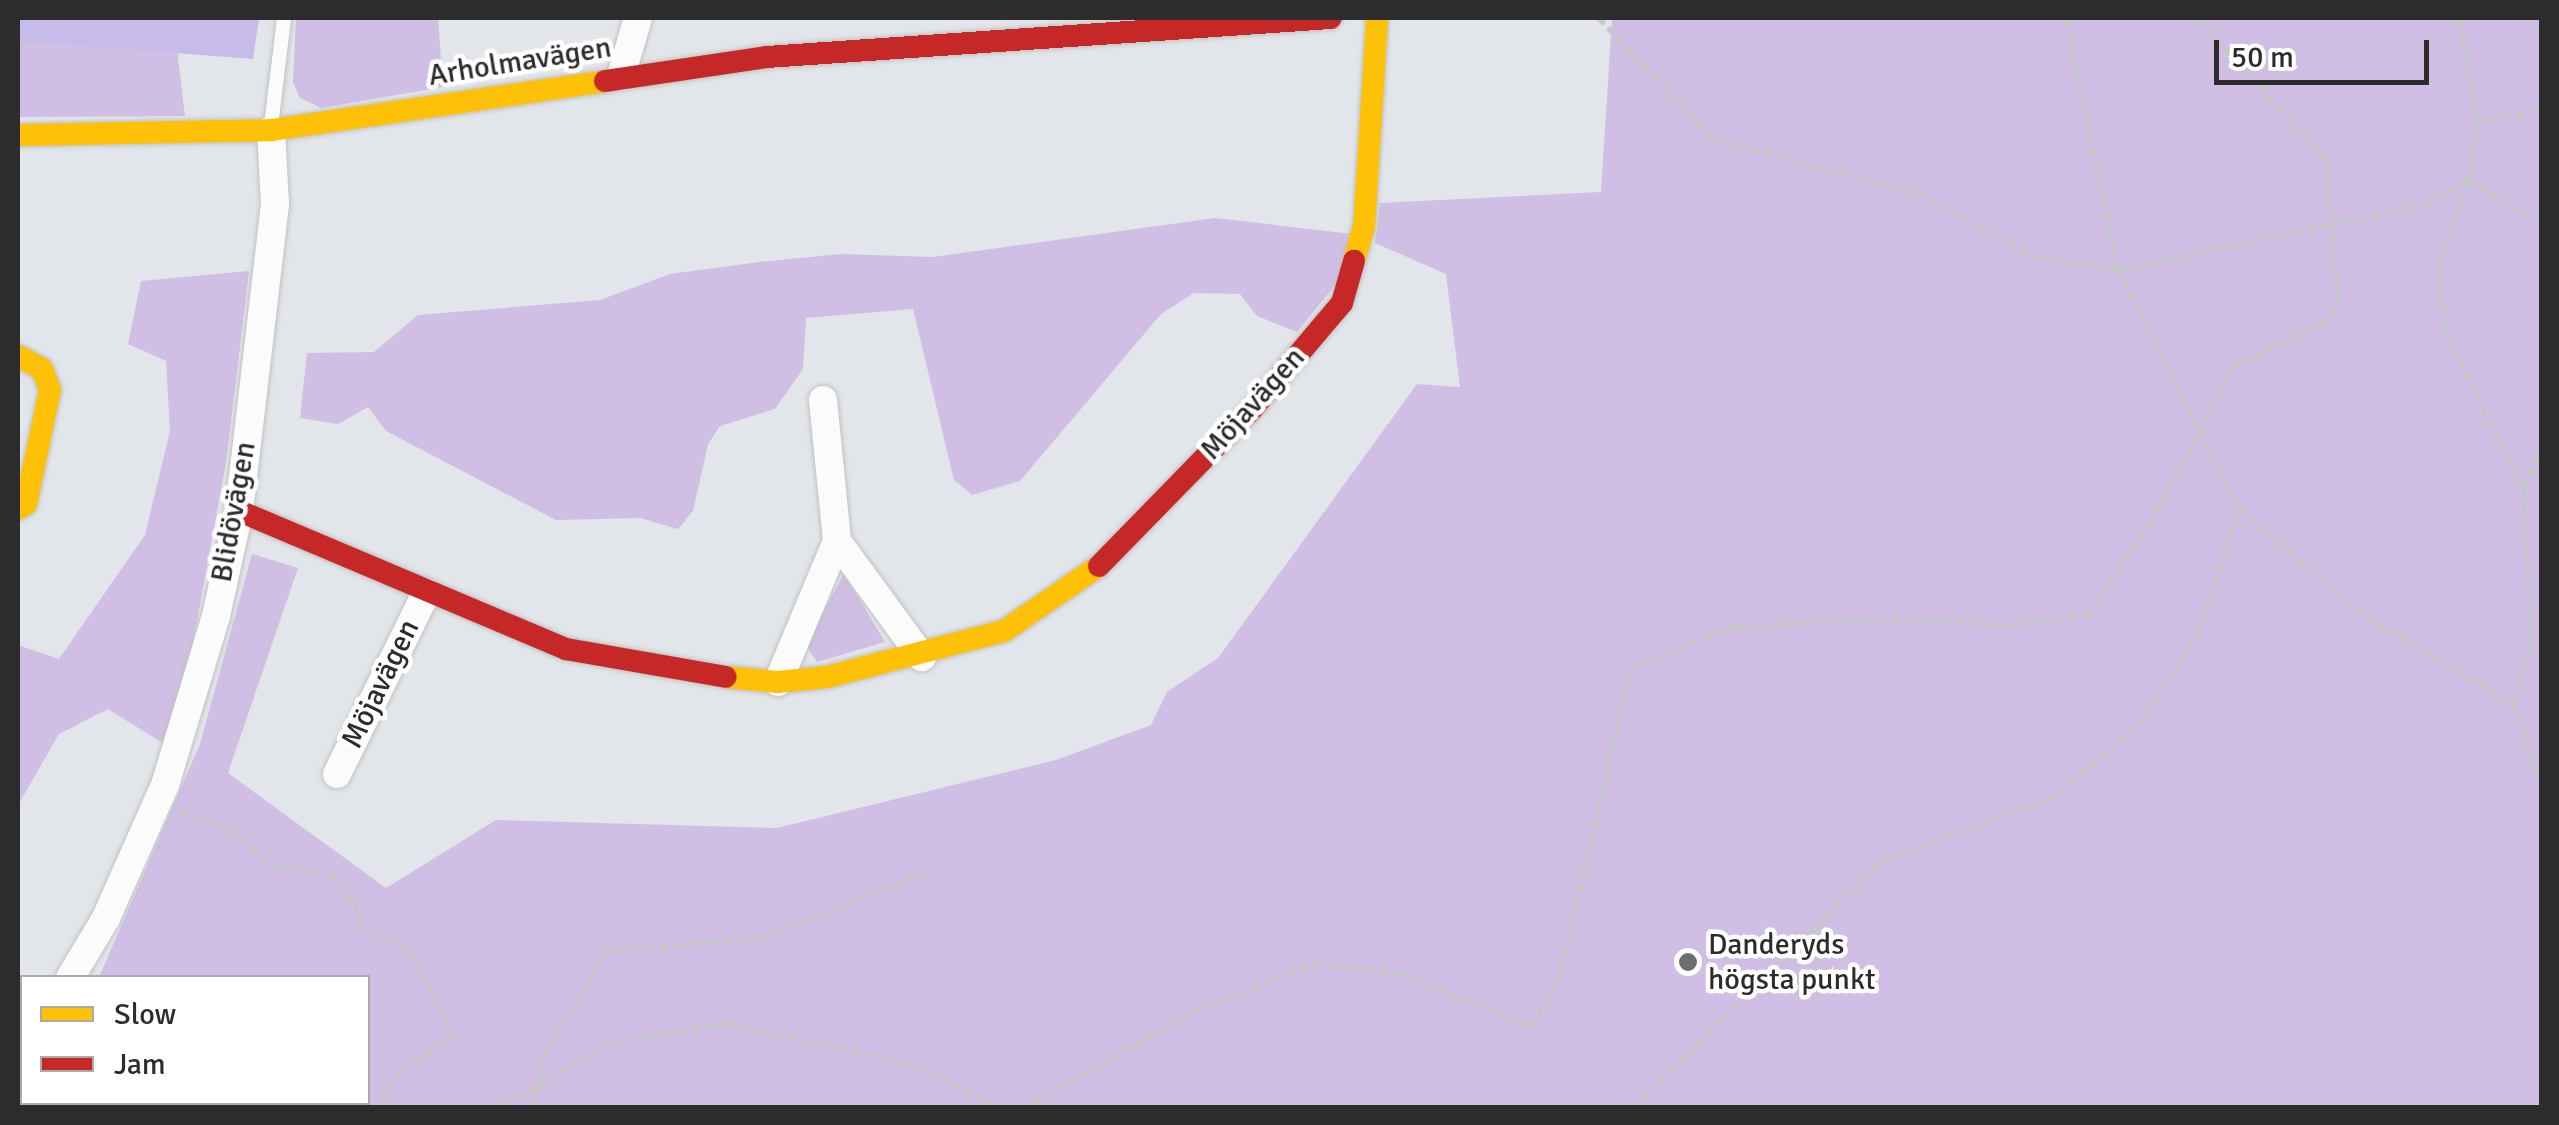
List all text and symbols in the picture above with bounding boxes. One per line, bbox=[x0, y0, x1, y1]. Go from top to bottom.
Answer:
scale bar bbox=[2219, 20, 2434, 82]
street label: Arholmavägen bbox=[426, 30, 614, 94]
text: 50 m bbox=[2231, 39, 2294, 76]
street label: Möjavägen bbox=[1193, 340, 1313, 468]
street label: Blidövägen bbox=[204, 439, 264, 585]
street label: Möjavägen bbox=[334, 614, 428, 754]
place label: Danderyds högsta punkt bbox=[1708, 927, 1875, 998]
marker: Danderyds högsta punkt bbox=[1677, 951, 1699, 973]
legend bbox=[20, 975, 370, 1105]
text: Slow bbox=[114, 996, 176, 1033]
text: Jam bbox=[114, 1046, 166, 1083]

